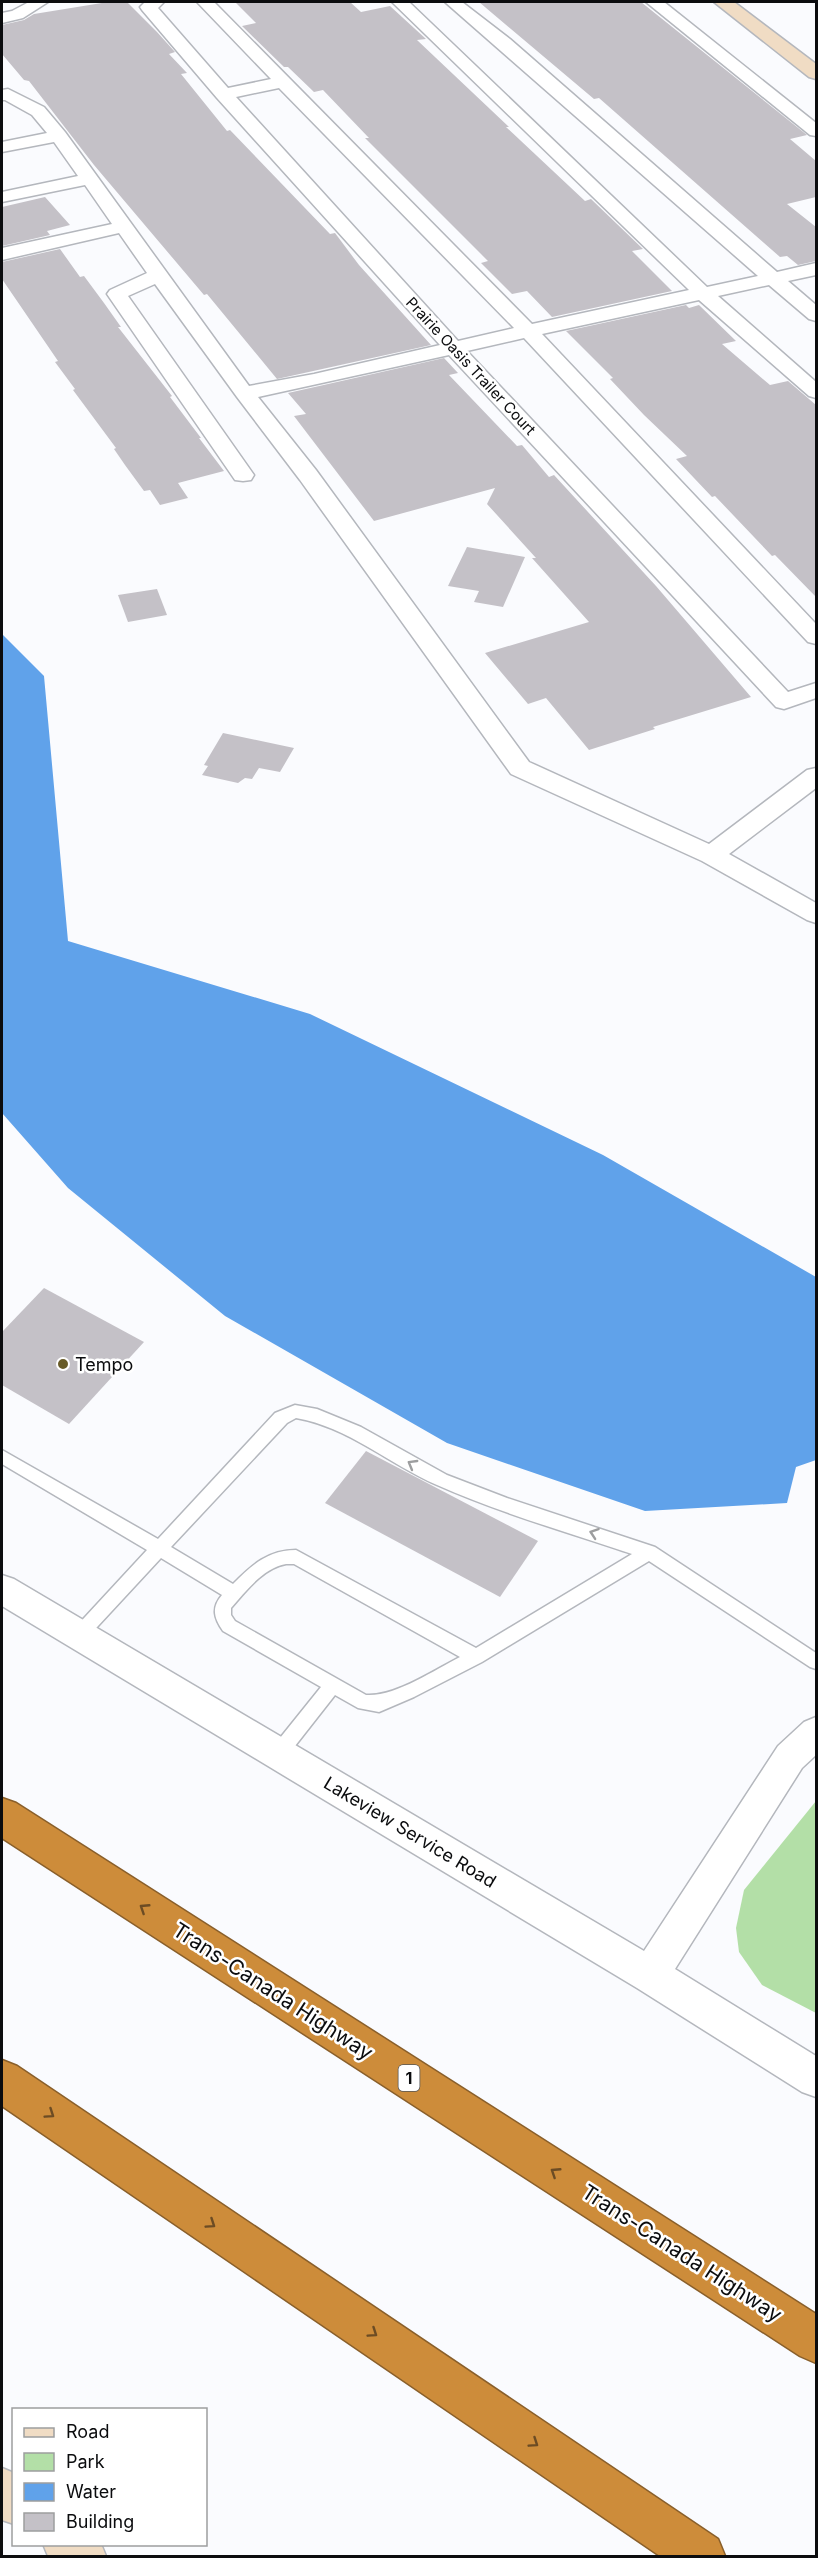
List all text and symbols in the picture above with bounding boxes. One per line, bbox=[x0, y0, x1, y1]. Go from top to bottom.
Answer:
street label: Prairie Oasis Trailer Court bbox=[402, 293, 540, 439]
place label: Tempo bbox=[75, 1354, 133, 1375]
marker: Tempo bbox=[56, 1357, 70, 1371]
one-way arrow bbox=[408, 1460, 418, 1471]
one-way arrow bbox=[589, 1528, 600, 1540]
street label: Lakeview Service Road bbox=[320, 1772, 500, 1892]
one-way arrow bbox=[140, 1904, 151, 1915]
street label: Trans-Canada Highway bbox=[168, 1917, 378, 2065]
road number: 1 bbox=[398, 2065, 420, 2091]
one-way arrow bbox=[43, 2107, 54, 2118]
one-way arrow bbox=[551, 2168, 561, 2180]
street label: Trans-Canada Highway bbox=[577, 2179, 787, 2327]
one-way arrow bbox=[205, 2217, 216, 2228]
one-way arrow bbox=[366, 2326, 377, 2337]
legend bbox=[12, 2408, 207, 2546]
text: Road bbox=[66, 2421, 109, 2442]
one-way arrow bbox=[527, 2436, 538, 2447]
text: Park bbox=[66, 2451, 105, 2472]
text: Water bbox=[66, 2481, 116, 2502]
text: Building bbox=[66, 2511, 134, 2532]

